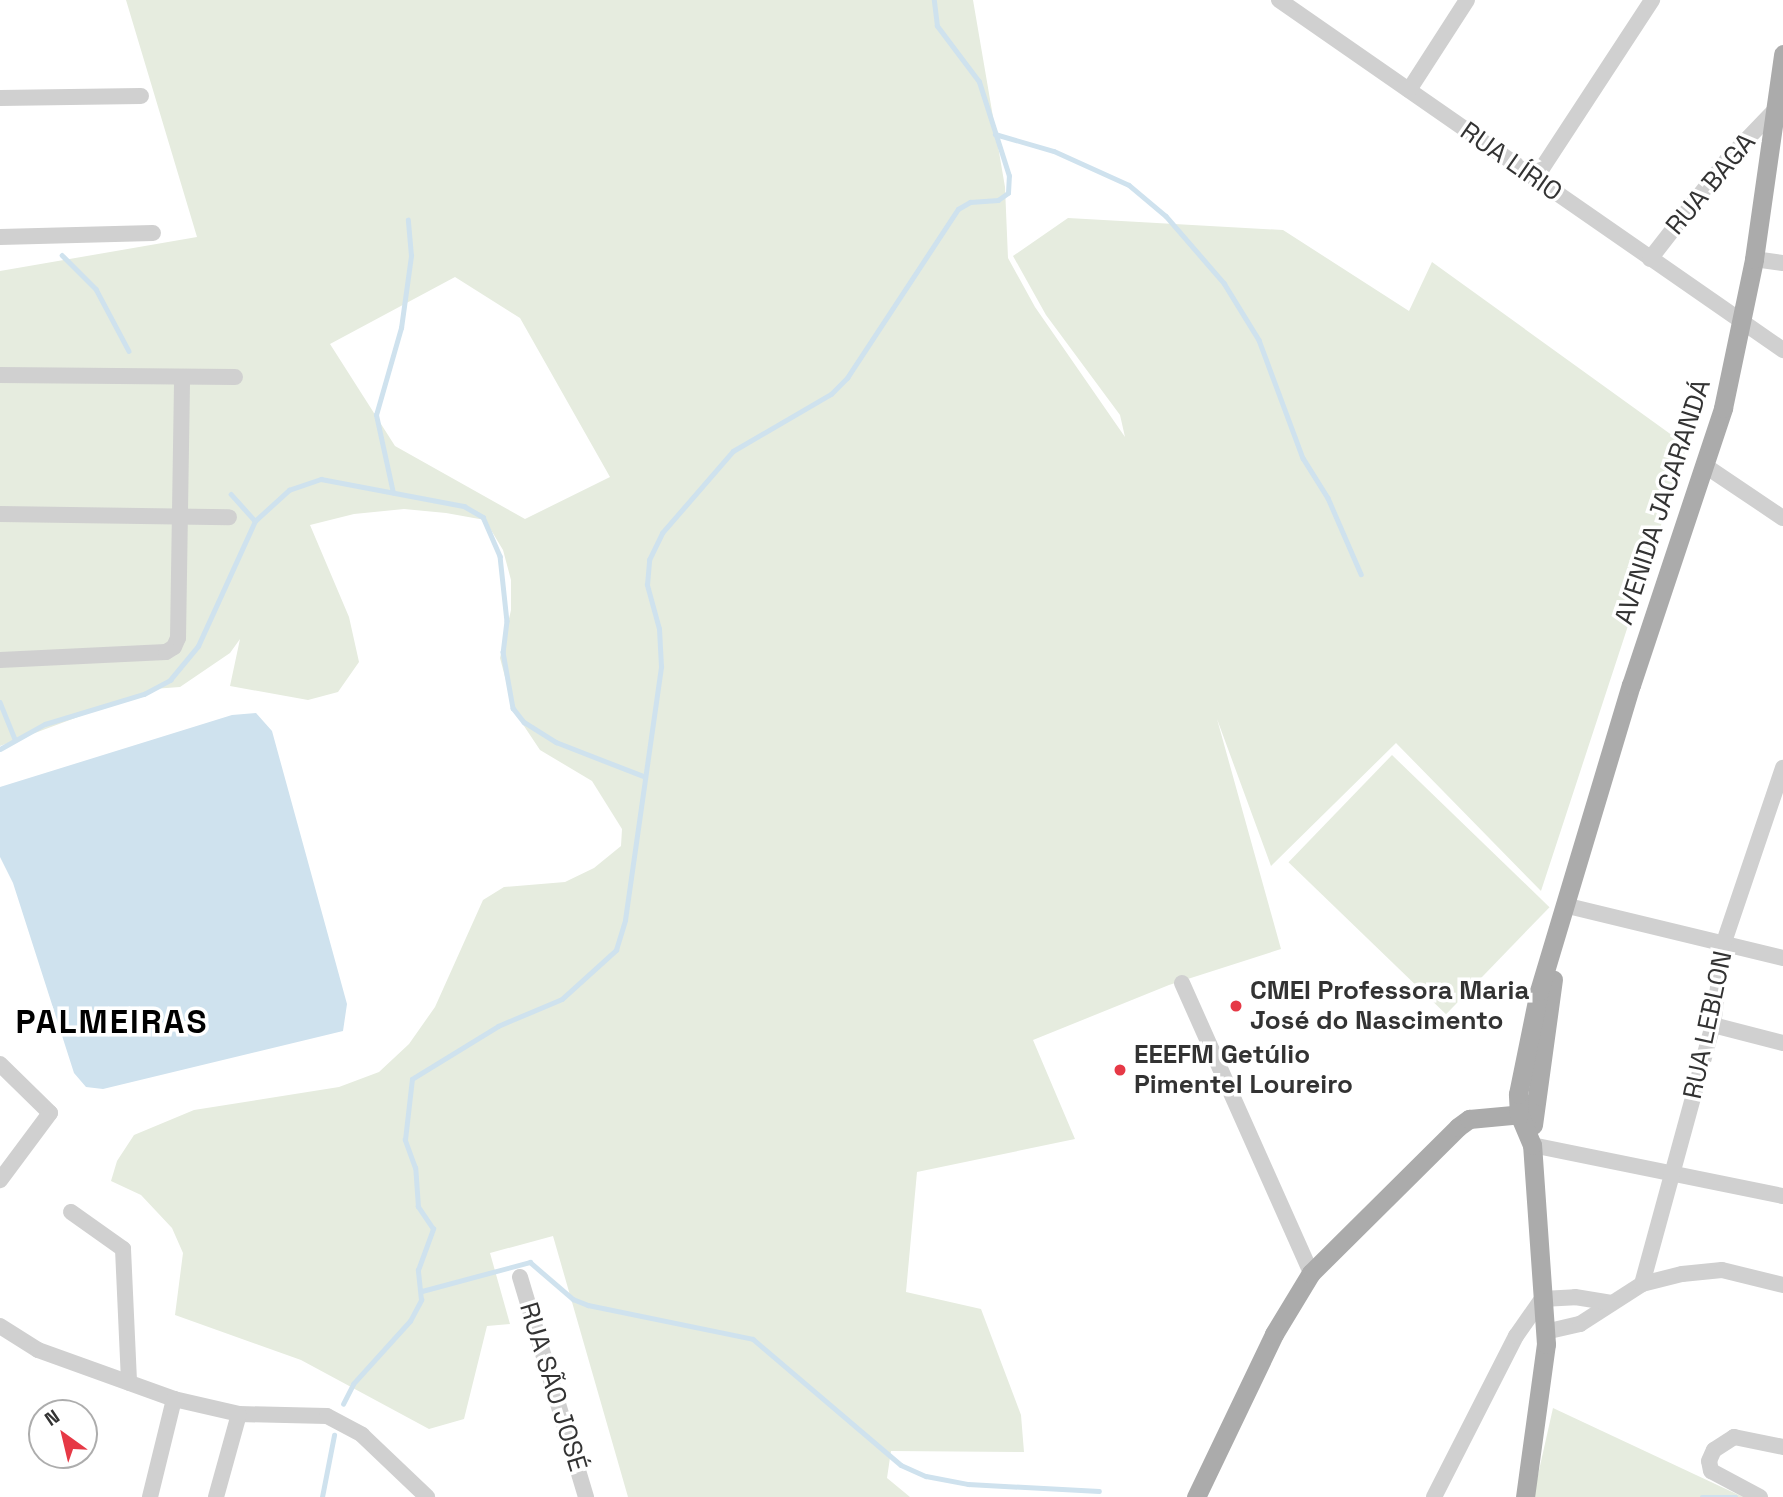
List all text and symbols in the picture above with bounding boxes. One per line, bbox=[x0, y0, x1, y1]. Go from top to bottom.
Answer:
street label: RUA LÍRIO bbox=[1454, 116, 1568, 208]
street label: RUA BAGA bbox=[1659, 127, 1763, 241]
street label: AVENIDA JACARANDÁ bbox=[1609, 375, 1717, 629]
street label: RUA LEBLON bbox=[1677, 948, 1739, 1102]
place label: CMEI Professora Maria José do Nascimento bbox=[1250, 975, 1529, 1036]
marker: CMEI Professora Maria José do Nascimento bbox=[1228, 998, 1244, 1014]
district label: PALMEIRAS bbox=[17, 1003, 207, 1043]
place label: EEEFM Getúlio Pimentel Loureiro bbox=[1134, 1039, 1353, 1100]
marker: EEEFM Getúlio Pimentel Loureiro bbox=[1112, 1062, 1128, 1078]
street label: RUA SÃO JOSÉ bbox=[512, 1299, 594, 1475]
north arrow bbox=[28, 1399, 98, 1469]
text: N bbox=[40, 1404, 64, 1432]

